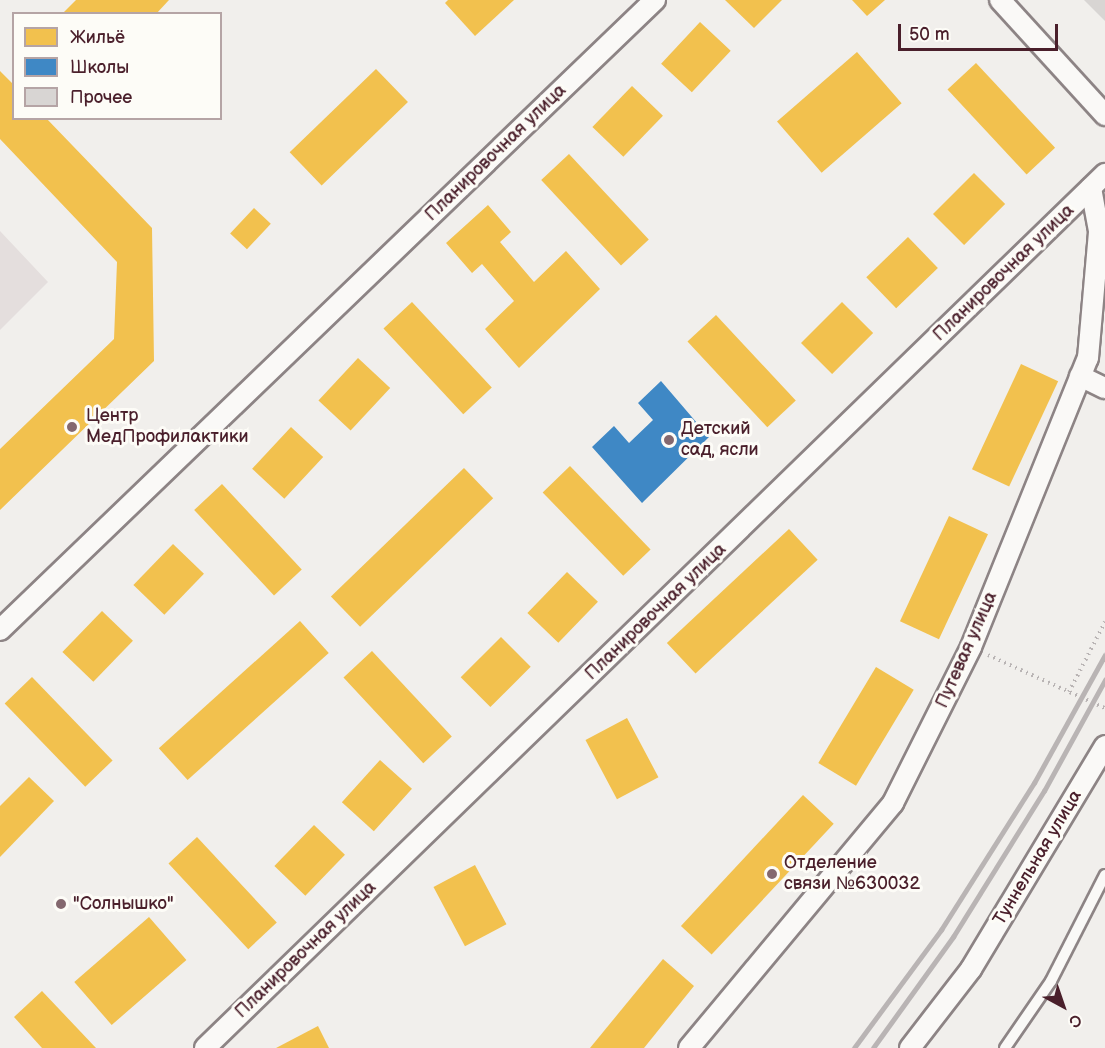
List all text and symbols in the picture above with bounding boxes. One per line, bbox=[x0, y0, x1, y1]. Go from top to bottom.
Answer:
legend bbox=[12, 12, 222, 120]
scale bar bbox=[901, 12, 1062, 50]
text: 50 m bbox=[909, 24, 950, 45]
text: Жильё bbox=[70, 27, 125, 48]
text: Школы bbox=[70, 57, 129, 78]
street label: Планировочная улица bbox=[421, 80, 571, 226]
text: Прочее bbox=[70, 87, 132, 108]
street label: Планировочная улица bbox=[929, 200, 1079, 346]
place label: Центр МедПрофилактики bbox=[86, 406, 249, 448]
marker: Центр МедПрофилактики bbox=[63, 418, 81, 436]
place label: Детский сад, ясли bbox=[681, 419, 759, 462]
marker: Детский сад, ясли bbox=[662, 433, 676, 447]
street label: Планировочная улица bbox=[581, 539, 731, 685]
street label: Путевая улица bbox=[932, 589, 1002, 711]
street label: Туннельная улица bbox=[989, 787, 1087, 929]
place label: Отделение связи №630032 bbox=[784, 853, 920, 896]
marker: Отделение связи №630032 bbox=[765, 867, 779, 881]
street label: Планировочная улица bbox=[231, 877, 381, 1023]
place label: "Солнышко" bbox=[73, 893, 174, 915]
marker: "Солнышко" bbox=[54, 897, 68, 911]
north arrow bbox=[1033, 976, 1093, 1036]
text: С bbox=[1065, 1009, 1085, 1031]

